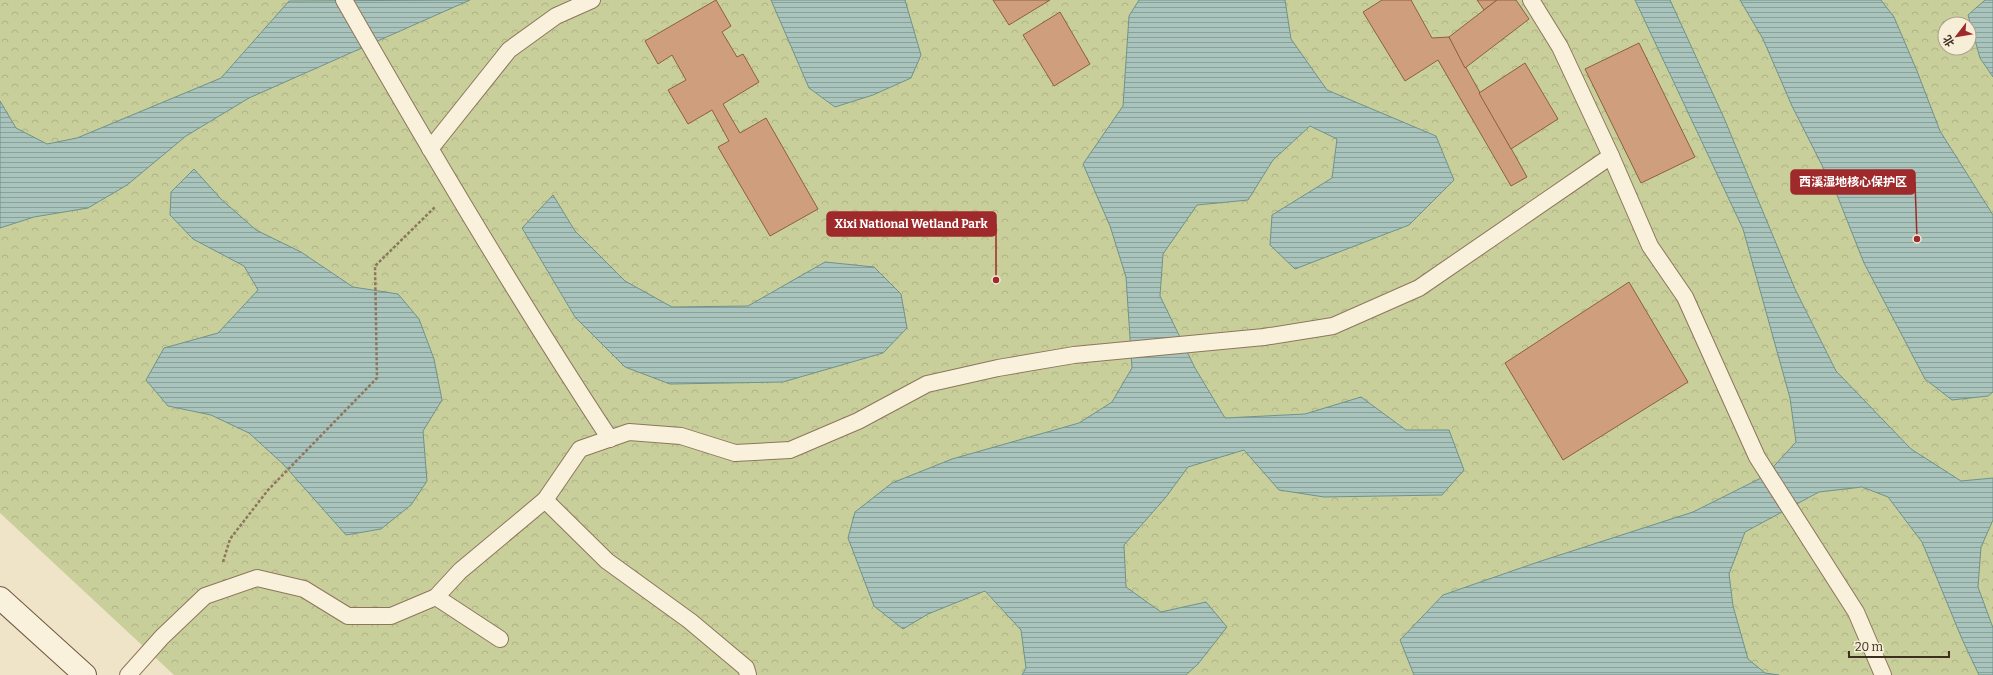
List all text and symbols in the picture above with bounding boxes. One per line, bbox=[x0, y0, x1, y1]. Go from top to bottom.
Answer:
north arrow bbox=[1937, 16, 1977, 56]
text: 北 bbox=[1940, 33, 1957, 49]
callout: 西溪湿地核心保护区 bbox=[1791, 170, 1915, 194]
text: 西溪湿地核心保护区 bbox=[1799, 175, 1907, 189]
callout: Xixi National Wetland Park bbox=[827, 212, 996, 236]
text: Xixi National Wetland Park bbox=[834, 217, 988, 231]
scale bar bbox=[1849, 633, 1949, 659]
text: 20 m bbox=[1855, 640, 1884, 654]

